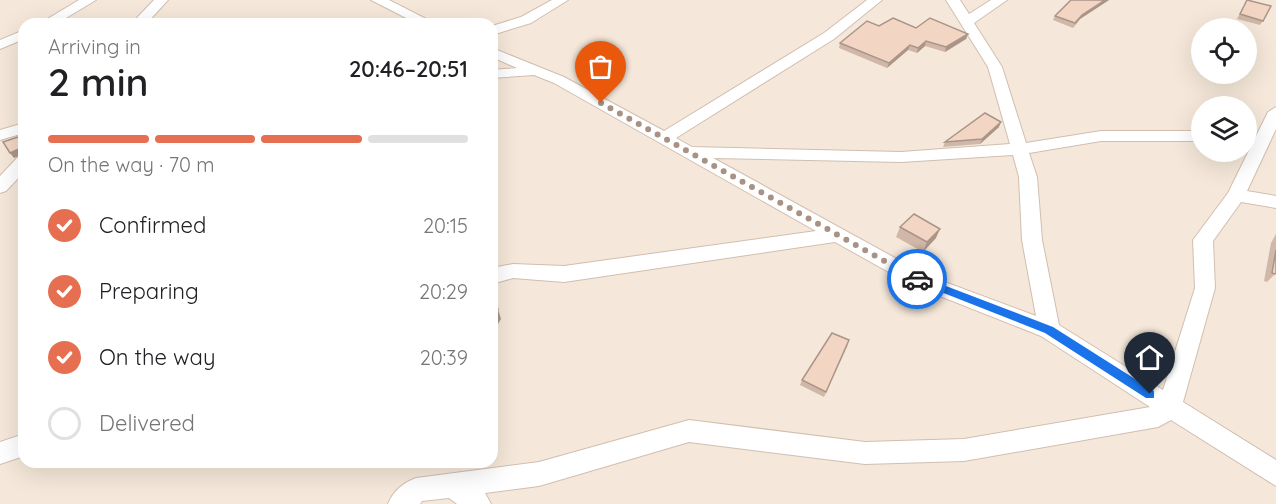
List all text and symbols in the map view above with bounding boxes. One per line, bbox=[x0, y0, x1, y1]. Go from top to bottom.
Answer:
map controls bbox=[1191, 18, 1257, 162]
button: locate bbox=[1191, 18, 1257, 84]
text: Arriving in bbox=[48, 34, 141, 59]
pin bbox=[575, 41, 626, 103]
icon: bag bbox=[584, 50, 617, 83]
text: 20:46–20:51 bbox=[349, 55, 468, 83]
text: 2 min bbox=[48, 57, 149, 106]
button: layers bbox=[1191, 96, 1257, 162]
text: On the way · 70 m bbox=[48, 152, 215, 177]
icon: check bbox=[48, 209, 81, 242]
text: Confirmed bbox=[99, 211, 206, 239]
text: 20:15 bbox=[423, 213, 468, 238]
courier bbox=[887, 249, 947, 309]
icon: car bbox=[901, 263, 934, 296]
icon: check bbox=[48, 275, 81, 308]
text: Preparing bbox=[99, 277, 199, 305]
text: 20:29 bbox=[419, 279, 468, 304]
pin bbox=[1124, 332, 1175, 394]
icon: check bbox=[48, 341, 81, 374]
icon: home bbox=[1133, 341, 1166, 374]
text: On the way bbox=[99, 343, 215, 371]
text: 20:39 bbox=[420, 345, 468, 370]
text: Delivered bbox=[99, 409, 195, 437]

